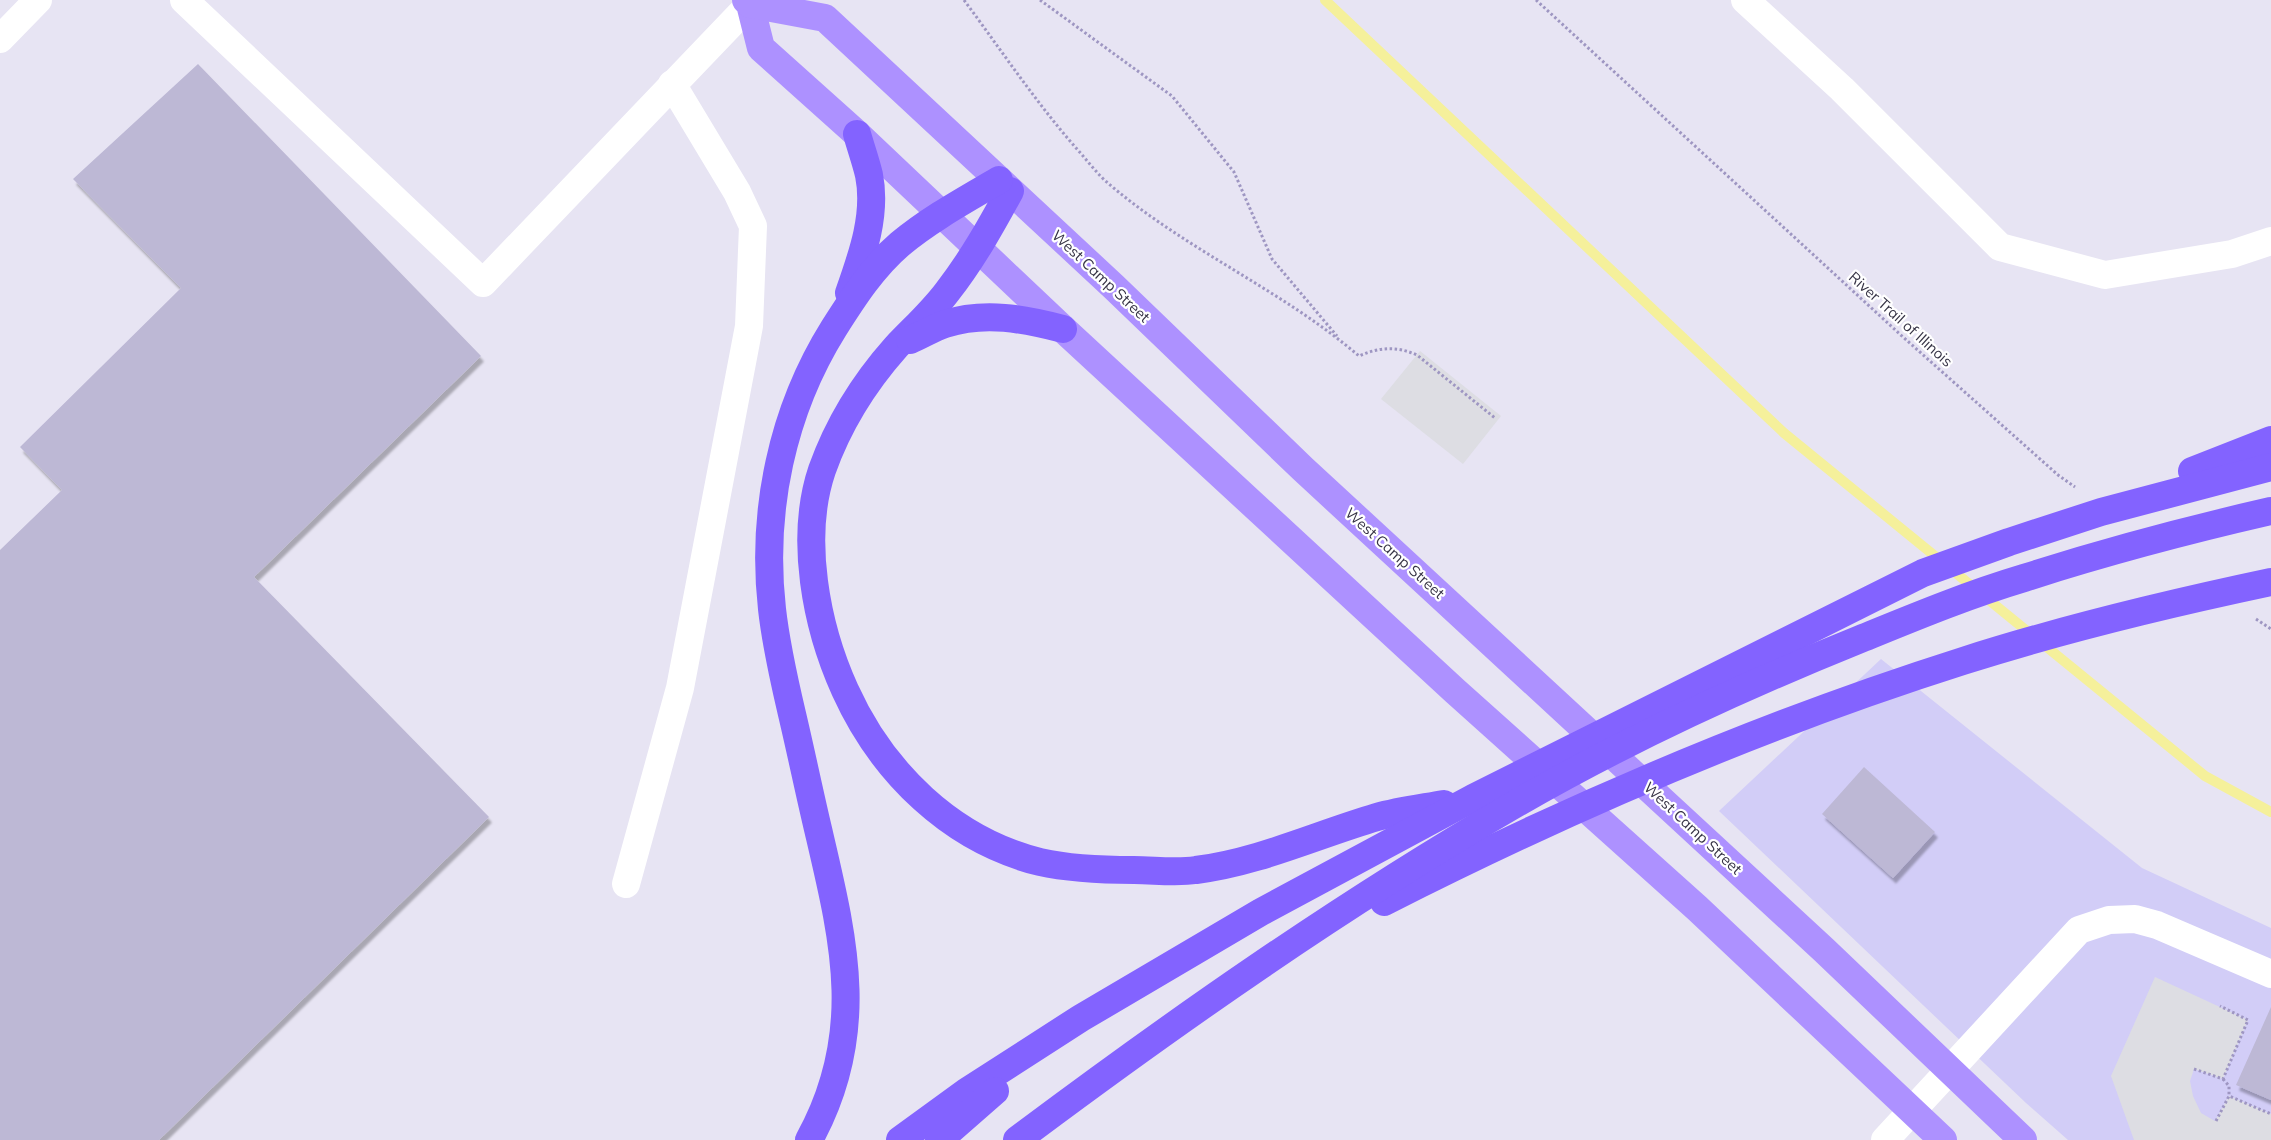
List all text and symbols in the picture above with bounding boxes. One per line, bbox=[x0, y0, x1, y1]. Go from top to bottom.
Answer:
street label: West Camp Street bbox=[1048, 226, 1154, 326]
street label: River Trail of Illinois bbox=[1845, 267, 1957, 371]
street label: West Camp Street bbox=[1341, 503, 1449, 603]
street label: West Camp Street bbox=[1640, 778, 1746, 878]

